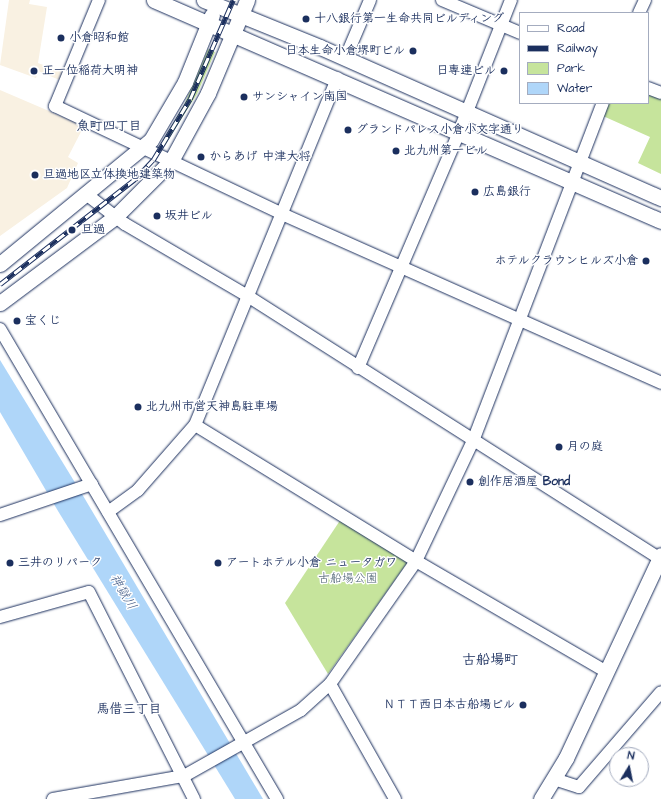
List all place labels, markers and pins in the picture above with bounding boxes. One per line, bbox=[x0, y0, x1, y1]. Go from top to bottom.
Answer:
place label: 十八銀行第一生命共同ビルディング bbox=[314, 12, 506, 26]
marker: 十八銀行第一生命共同ビルディング bbox=[301, 14, 311, 24]
place label: 小倉昭和館 bbox=[69, 31, 129, 45]
marker: 小倉昭和館 bbox=[56, 33, 66, 43]
place label: 日本生命小倉堺町ビル bbox=[285, 44, 405, 58]
marker: 日本生命小倉堺町ビル bbox=[408, 46, 418, 56]
place label: 正一位稲荷大明神 bbox=[42, 64, 138, 78]
place label: 日専連ビル bbox=[436, 64, 496, 78]
marker: 正一位稲荷大明神 bbox=[29, 66, 39, 76]
marker: 日専連ビル bbox=[499, 66, 509, 76]
place label: サンシャイン南国 bbox=[252, 90, 348, 104]
marker: サンシャイン南国 bbox=[239, 92, 249, 102]
place label: グランドパレス小倉小文字通り bbox=[356, 123, 524, 137]
marker: グランドパレス小倉小文字通り bbox=[343, 125, 353, 135]
place label: 北九州第一ビル bbox=[404, 144, 488, 158]
marker: 北九州第一ビル bbox=[391, 146, 401, 156]
place label: からあげ 中津大将 bbox=[209, 150, 310, 164]
marker: からあげ 中津大将 bbox=[196, 152, 206, 162]
place label: 旦過地区立体換地建築物 bbox=[43, 168, 175, 182]
marker: 旦過地区立体換地建築物 bbox=[30, 170, 40, 180]
place label: 広島銀行 bbox=[483, 185, 531, 199]
marker: 広島銀行 bbox=[470, 187, 480, 197]
place label: 坂井ビル bbox=[165, 209, 213, 223]
marker: 坂井ビル bbox=[152, 211, 162, 221]
place label: 旦過 bbox=[81, 223, 105, 237]
marker: 旦過 bbox=[66, 224, 78, 236]
place label: ホテルクラウンヒルズ小倉 bbox=[494, 254, 638, 268]
marker: ホテルクラウンヒルズ小倉 bbox=[641, 256, 651, 266]
place label: 宝くじ bbox=[25, 314, 61, 328]
marker: 宝くじ bbox=[12, 316, 22, 326]
place label: 北九州市営天神島駐車場 bbox=[146, 400, 278, 414]
marker: 北九州市営天神島駐車場 bbox=[133, 402, 143, 412]
place label: 月の庭 bbox=[567, 440, 603, 454]
marker: 月の庭 bbox=[554, 442, 564, 452]
place label: 創作居酒屋 Bond bbox=[478, 475, 570, 489]
marker: 創作居酒屋 Bond bbox=[465, 477, 475, 487]
place label: 三井のリパーク bbox=[18, 556, 102, 570]
place label: アートホテル小倉 ニュータガワ bbox=[226, 556, 398, 570]
marker: 三井のリパーク bbox=[5, 558, 15, 568]
marker: アートホテル小倉 ニュータガワ bbox=[213, 558, 223, 568]
place label: ＮＴＴ西日本古船場ビル bbox=[383, 698, 515, 712]
marker: ＮＴＴ西日本古船場ビル bbox=[518, 700, 528, 710]

